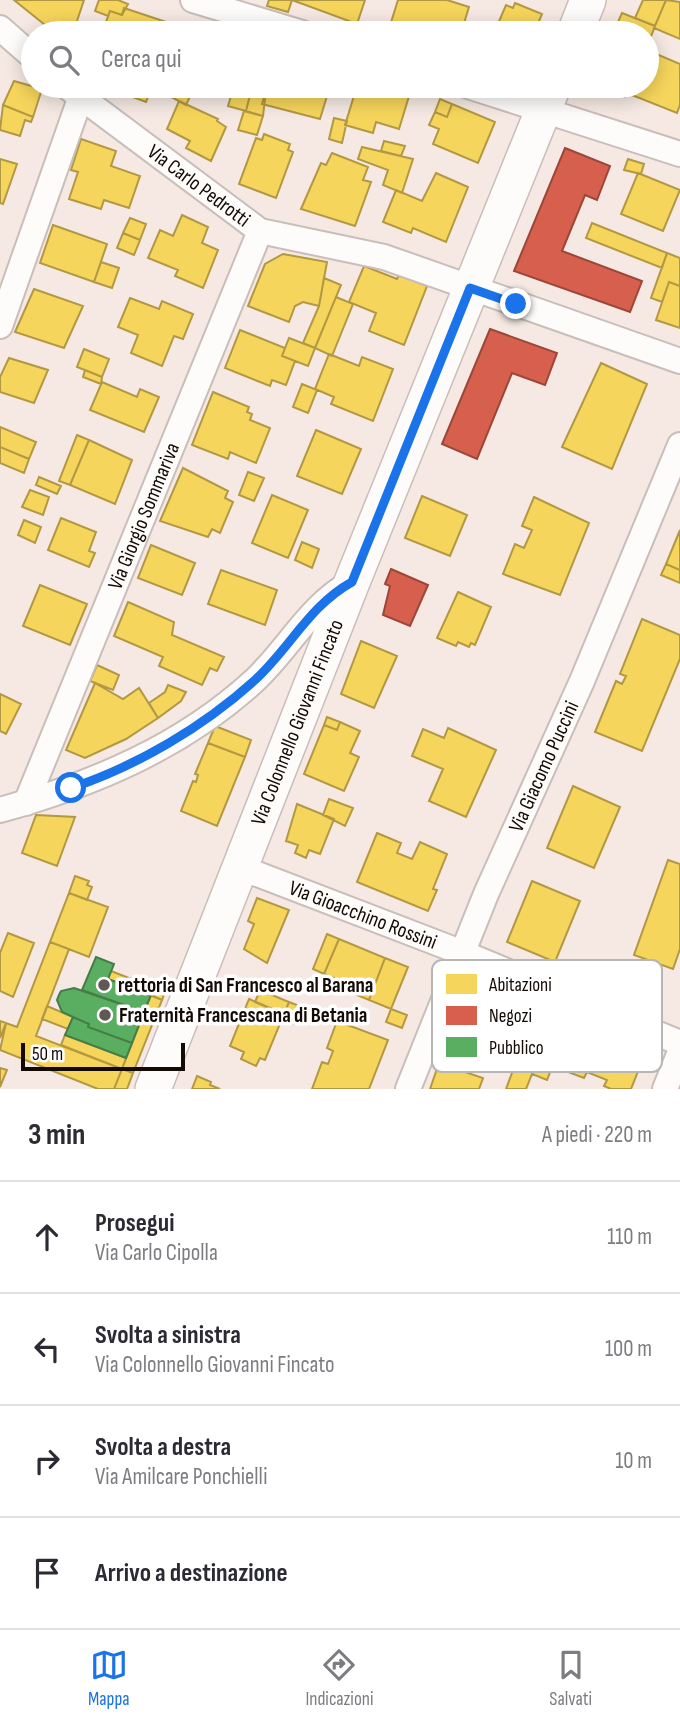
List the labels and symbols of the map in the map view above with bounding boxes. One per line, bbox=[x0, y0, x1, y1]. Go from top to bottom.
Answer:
street label: Via Carlo Pedrotti bbox=[143, 139, 255, 232]
route end bbox=[500, 288, 531, 319]
street label: Via Giorgio Sommariva bbox=[102, 439, 185, 593]
street label: Via Colonnello Giovanni Fincato bbox=[245, 616, 349, 829]
street label: Via Giacomo Puccini bbox=[503, 697, 584, 836]
route start bbox=[55, 772, 86, 803]
street label: Via Gioacchino Rossini bbox=[286, 875, 441, 954]
legend bbox=[432, 960, 662, 1072]
place label: rettoria di San Francesco al Barana bbox=[118, 973, 373, 998]
text: Abitazioni bbox=[488, 974, 552, 997]
marker: rettoria di San Francesco al Barana bbox=[96, 977, 112, 993]
place label: Fraternità Francescana di Betania bbox=[119, 1003, 367, 1028]
text: Negozi bbox=[489, 1005, 532, 1028]
marker: Fraternità Francescana di Betania bbox=[97, 1007, 113, 1023]
text: Pubblico bbox=[489, 1037, 544, 1060]
scale bar bbox=[21, 1040, 186, 1072]

